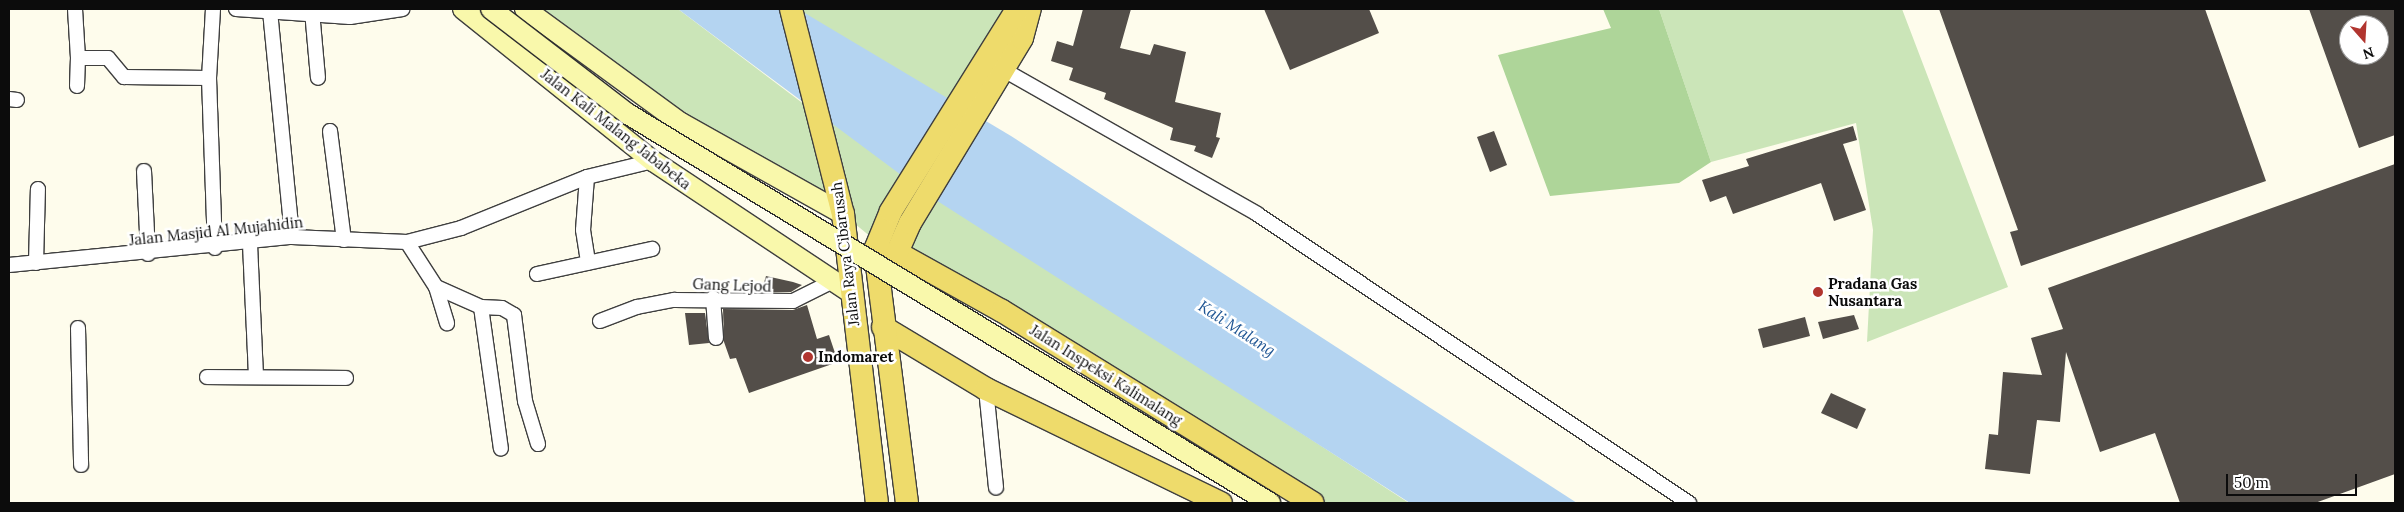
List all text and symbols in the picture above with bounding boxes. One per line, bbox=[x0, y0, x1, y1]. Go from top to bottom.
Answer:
north arrow bbox=[2339, 15, 2389, 65]
text: N bbox=[2361, 43, 2377, 64]
street label: Jalan Kali Malang Jababeka bbox=[538, 65, 694, 193]
street label: Jalan Raya Cibarusah bbox=[827, 181, 863, 327]
street label: Jalan Masjid Al Mujahidin bbox=[128, 213, 304, 249]
place label: Pradana Gas Nusantara bbox=[1828, 274, 1917, 309]
street label: Gang Lejod bbox=[692, 275, 772, 295]
marker: Pradana Gas Nusantara bbox=[1812, 286, 1824, 298]
water label: Kali Malang bbox=[1195, 296, 1279, 360]
street label: Jalan Inspeksi Kalimalang bbox=[1027, 321, 1185, 429]
place label: Indomaret bbox=[818, 348, 894, 366]
marker: Indomaret bbox=[802, 351, 814, 363]
scale bar bbox=[2229, 464, 2360, 496]
text: 50 m bbox=[2234, 473, 2269, 492]

